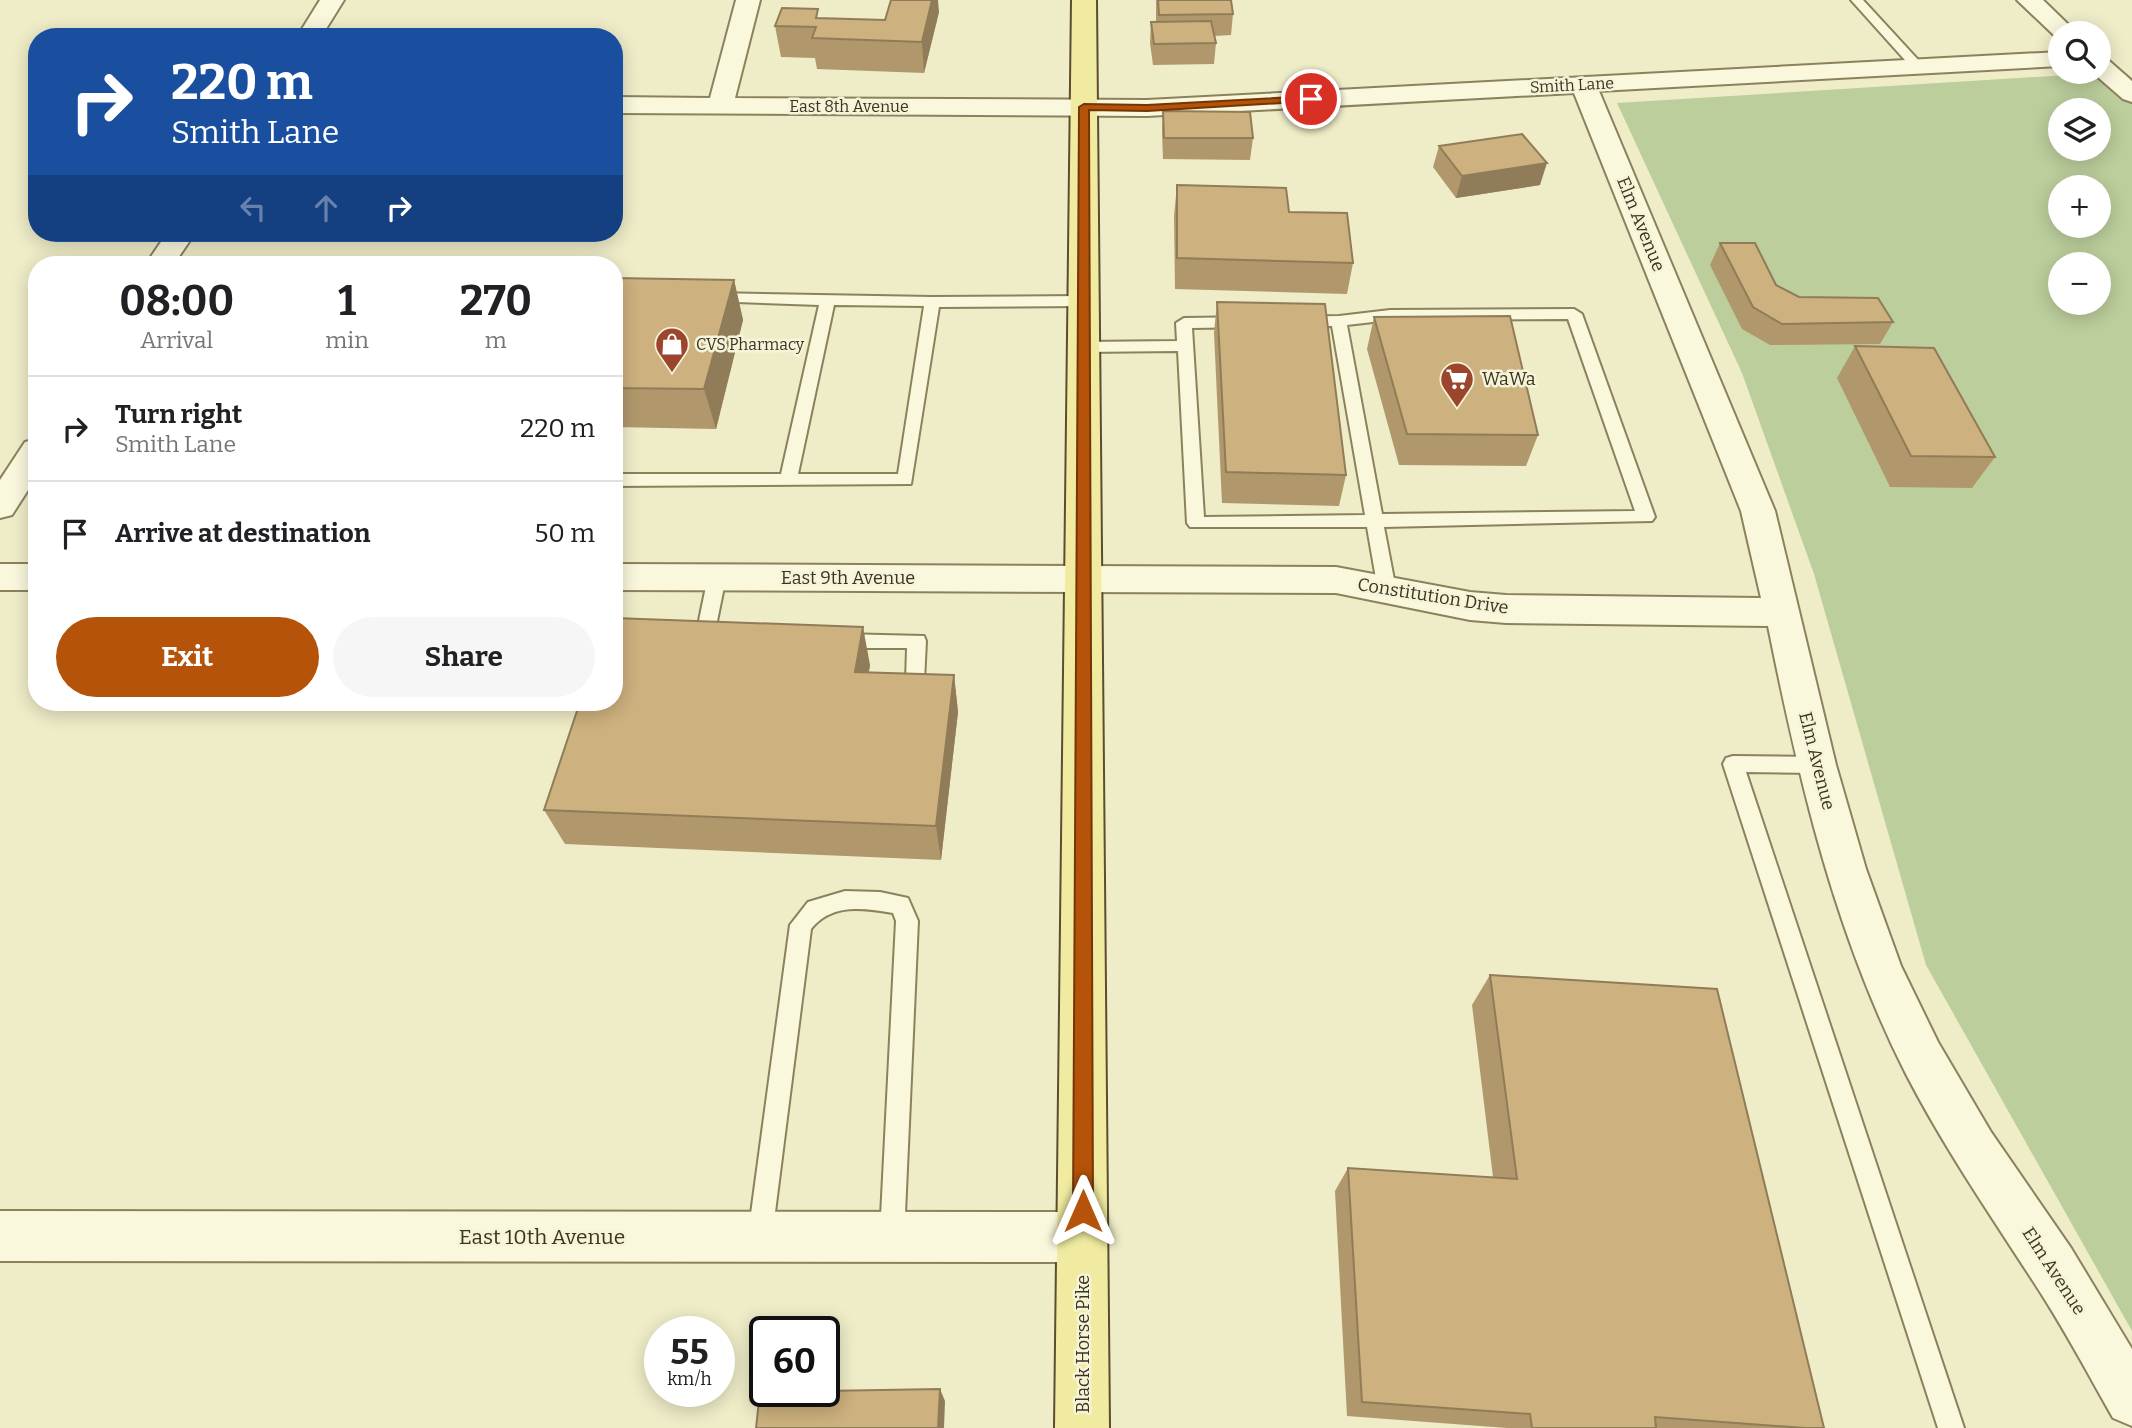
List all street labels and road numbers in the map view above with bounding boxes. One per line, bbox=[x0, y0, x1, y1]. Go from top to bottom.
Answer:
street label: Smith Lane bbox=[1529, 73, 1615, 97]
street label: East 8th Avenue bbox=[789, 97, 909, 116]
street label: Elm Avenue bbox=[1612, 173, 1670, 275]
street label: East 9th Avenue bbox=[781, 567, 915, 589]
street label: Constitution Drive bbox=[1356, 573, 1510, 619]
street label: Elm Avenue bbox=[1794, 710, 1840, 812]
street label: Elm Avenue bbox=[2017, 1223, 2091, 1319]
street label: East 10th Avenue bbox=[459, 1224, 625, 1250]
street label: Black Horse Pike bbox=[1072, 1275, 1094, 1413]

